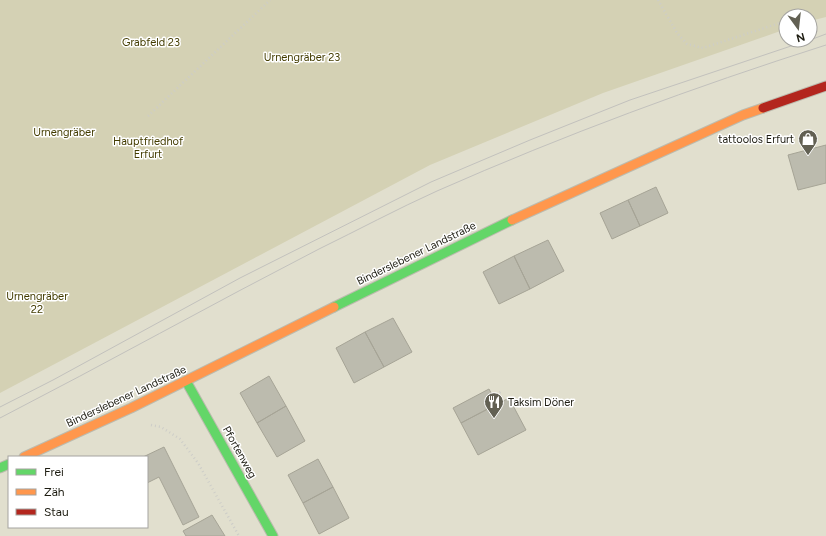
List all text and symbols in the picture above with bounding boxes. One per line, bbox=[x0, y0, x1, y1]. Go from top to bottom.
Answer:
north arrow bbox=[778, 8, 818, 48]
text: N bbox=[795, 30, 806, 45]
park label: Grabfeld 23 bbox=[122, 36, 180, 49]
park label: Urnengräber 23 bbox=[264, 51, 340, 64]
park label: Urnengräber bbox=[33, 126, 95, 139]
shop icon: tattoolos Erfurt bbox=[797, 128, 819, 156]
place label: tattoolos Erfurt bbox=[718, 133, 794, 146]
park label: Hauptfriedhof Erfurt bbox=[113, 135, 184, 161]
street label: Binderslebener Landstraße bbox=[355, 219, 478, 288]
park label: Urnengräber 22 bbox=[6, 290, 68, 316]
street label: Binderslebener Landstraße bbox=[64, 363, 188, 430]
restaurant icon: Taksim Döner bbox=[483, 391, 505, 419]
place label: Taksim Döner bbox=[508, 396, 574, 409]
street label: Pfortenweg bbox=[220, 424, 259, 481]
legend bbox=[8, 456, 148, 528]
text: Frei bbox=[44, 465, 64, 479]
text: Zäh bbox=[44, 485, 65, 499]
text: Stau bbox=[44, 505, 69, 519]

